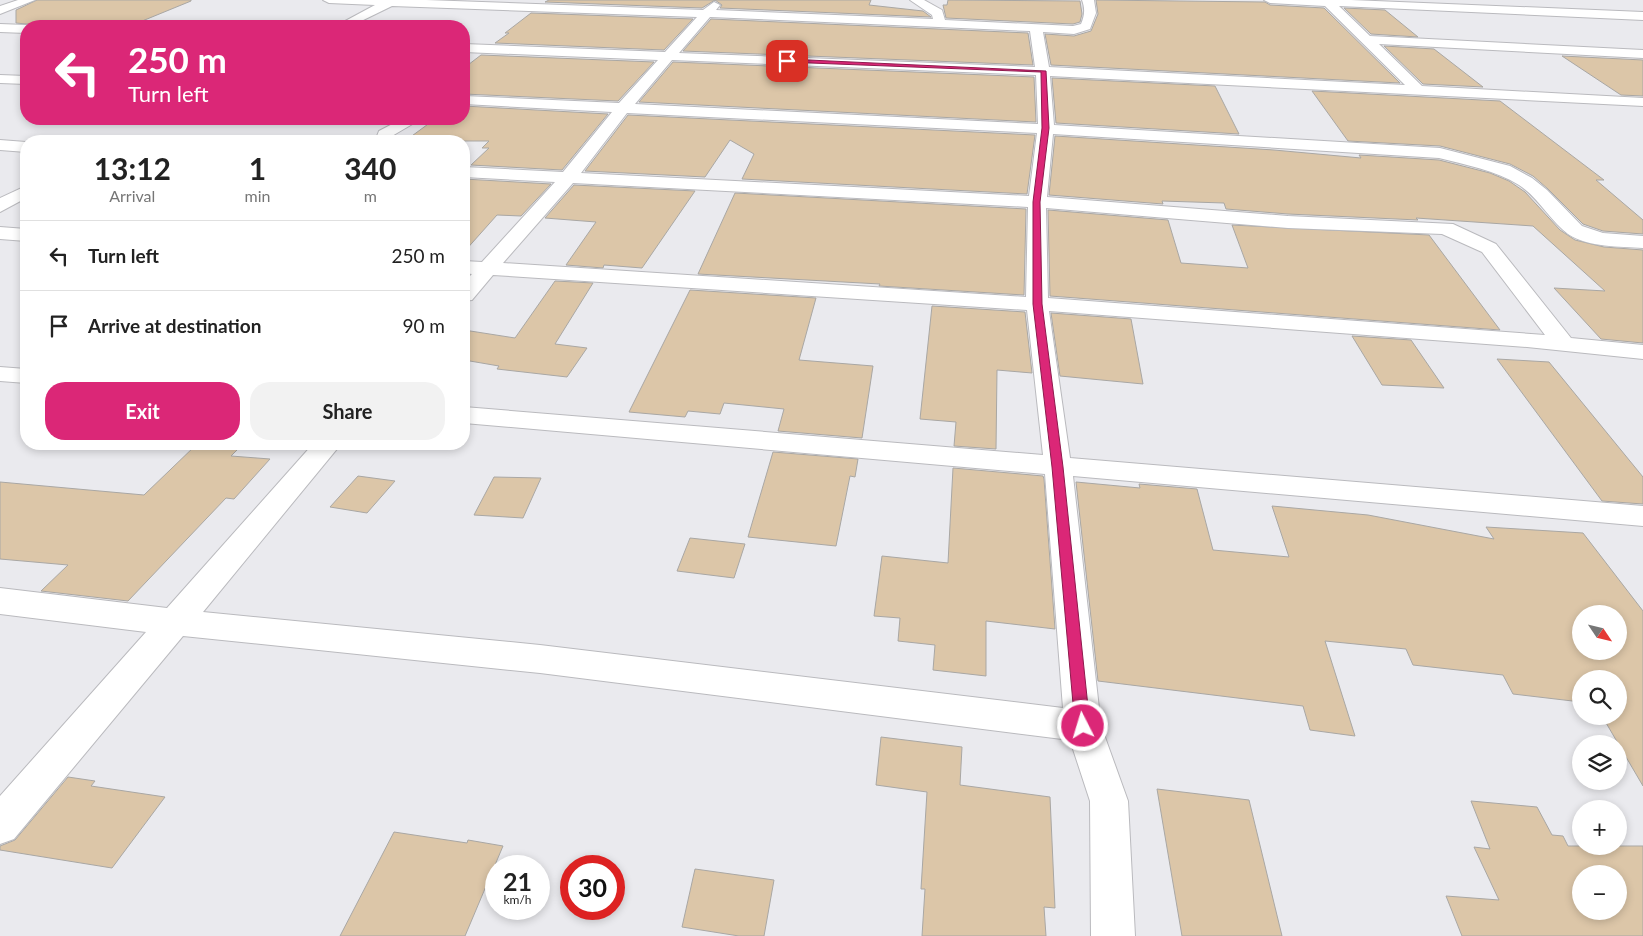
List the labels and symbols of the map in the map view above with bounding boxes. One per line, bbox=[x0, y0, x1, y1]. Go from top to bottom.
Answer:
pin bbox=[766, 40, 808, 82]
north arrow bbox=[1572, 605, 1628, 660]
position arrow bbox=[1056, 699, 1108, 751]
speed limit sign: 30 bbox=[560, 855, 625, 920]

